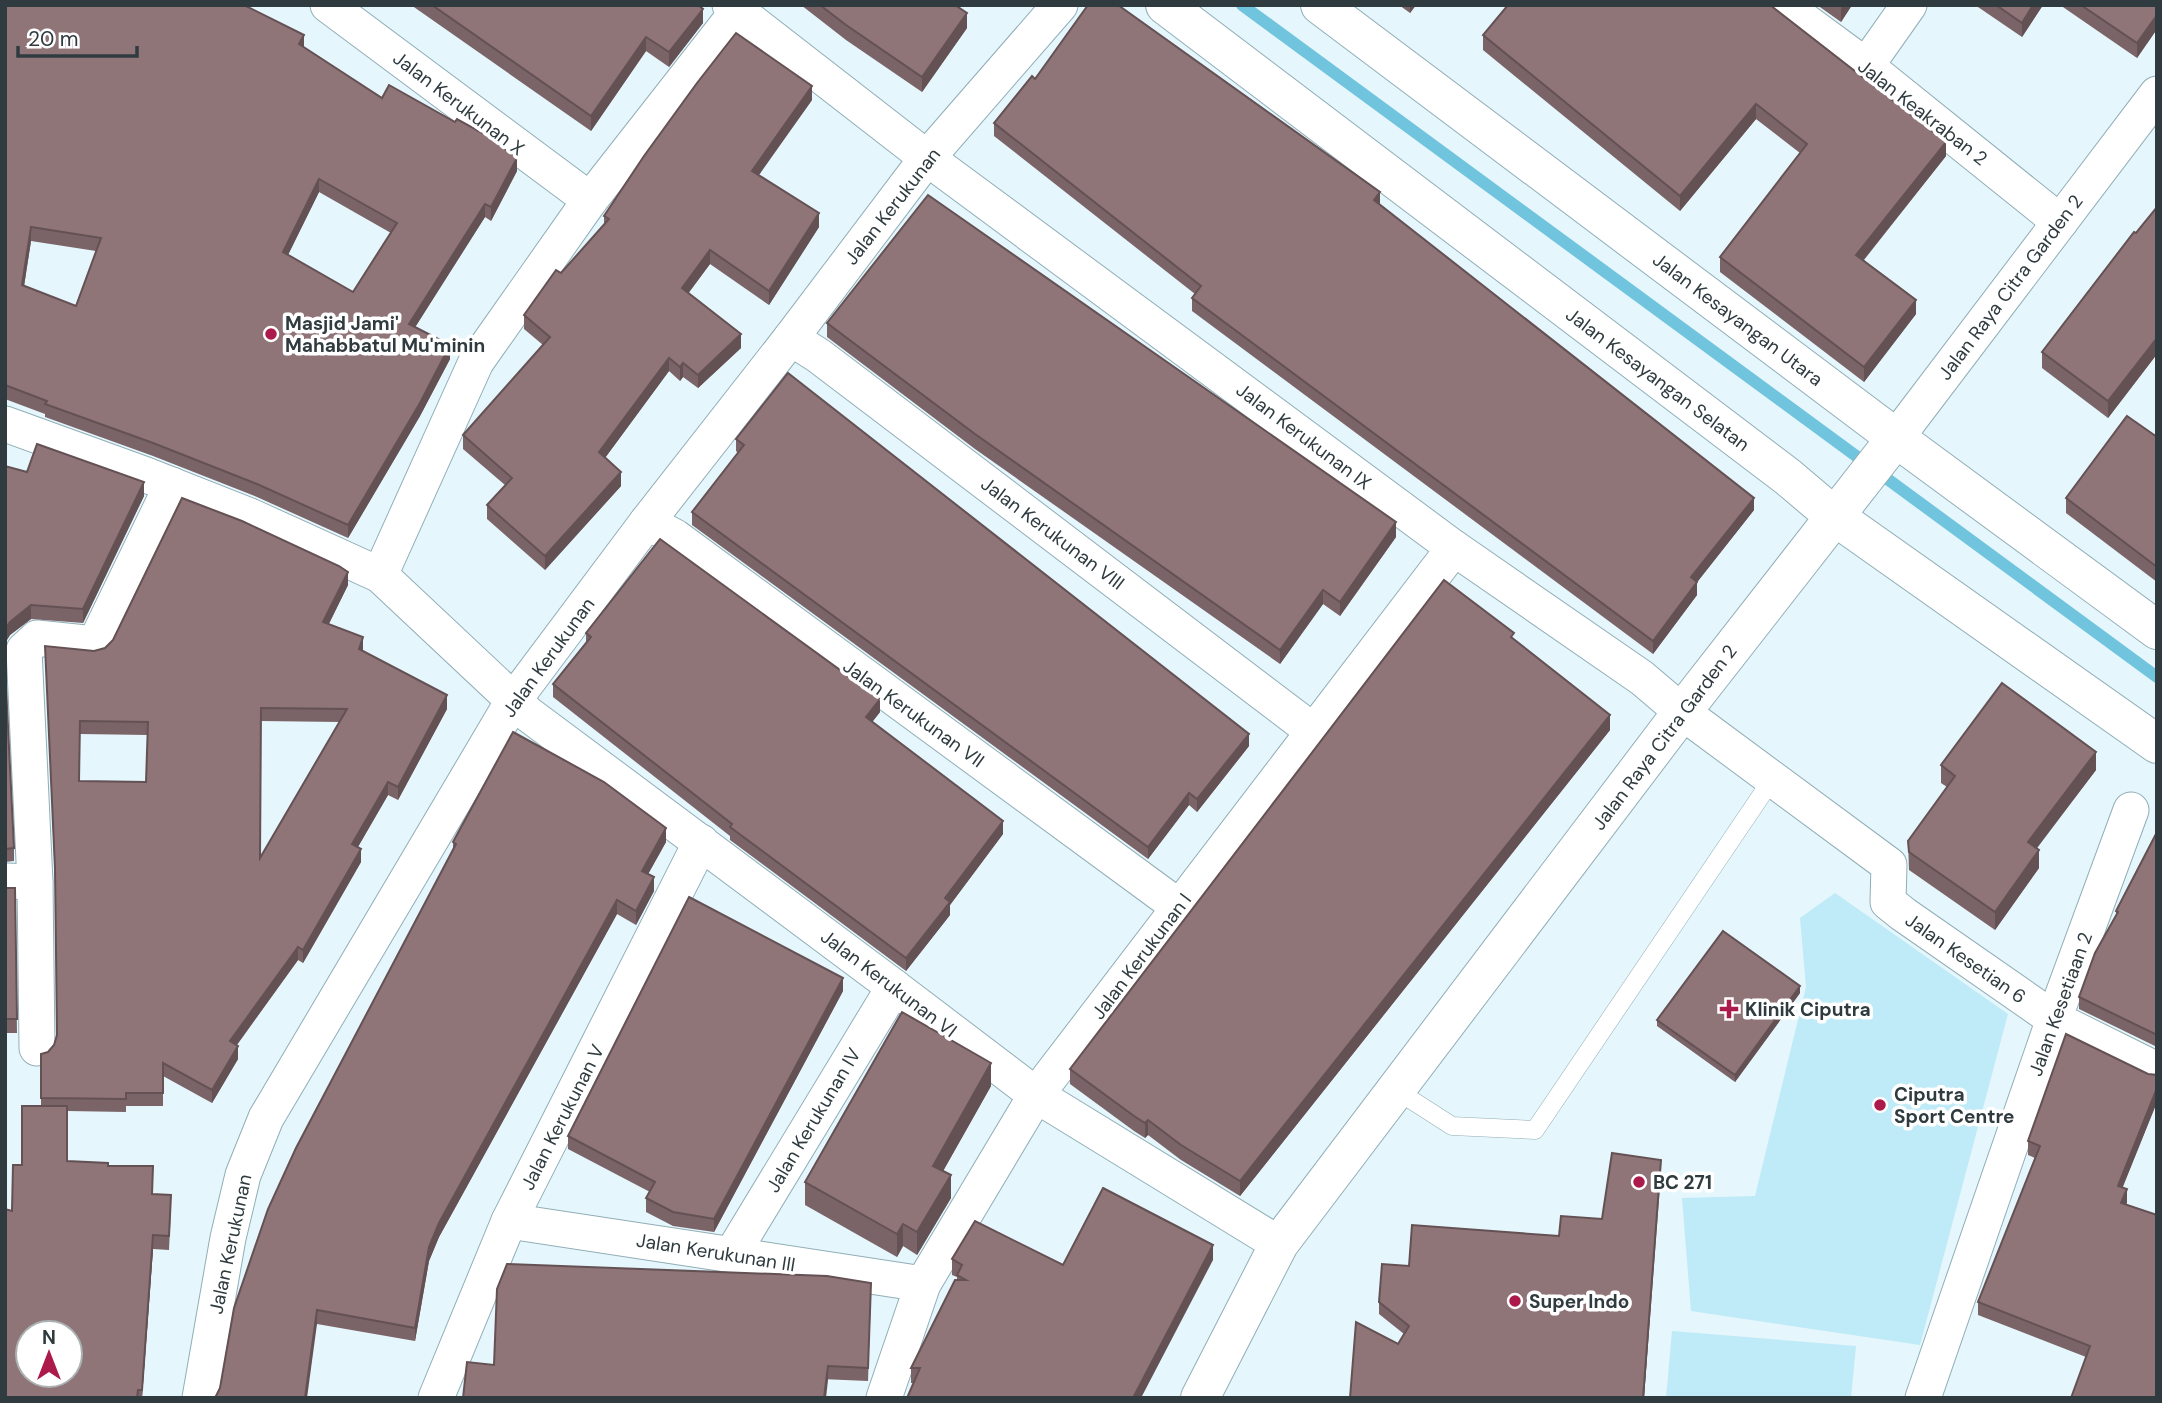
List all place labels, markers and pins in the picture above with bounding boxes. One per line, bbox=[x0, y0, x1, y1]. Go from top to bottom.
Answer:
place label: Masjid Jami' Mahabbatul Mu'minin bbox=[285, 311, 485, 358]
marker: Masjid Jami' Mahabbatul Mu'minin bbox=[263, 326, 279, 342]
place label: Klinik Ciputra bbox=[1745, 997, 1871, 1022]
marker: Klinik Ciputra bbox=[1719, 999, 1739, 1019]
place label: Ciputra Sport Centre bbox=[1894, 1082, 2014, 1129]
marker: Ciputra Sport Centre bbox=[1872, 1097, 1888, 1113]
place label: BC 271 bbox=[1653, 1170, 1712, 1195]
marker: BC 271 bbox=[1631, 1174, 1647, 1190]
place label: Super Indo bbox=[1529, 1289, 1629, 1314]
marker: Super Indo bbox=[1507, 1293, 1523, 1309]

